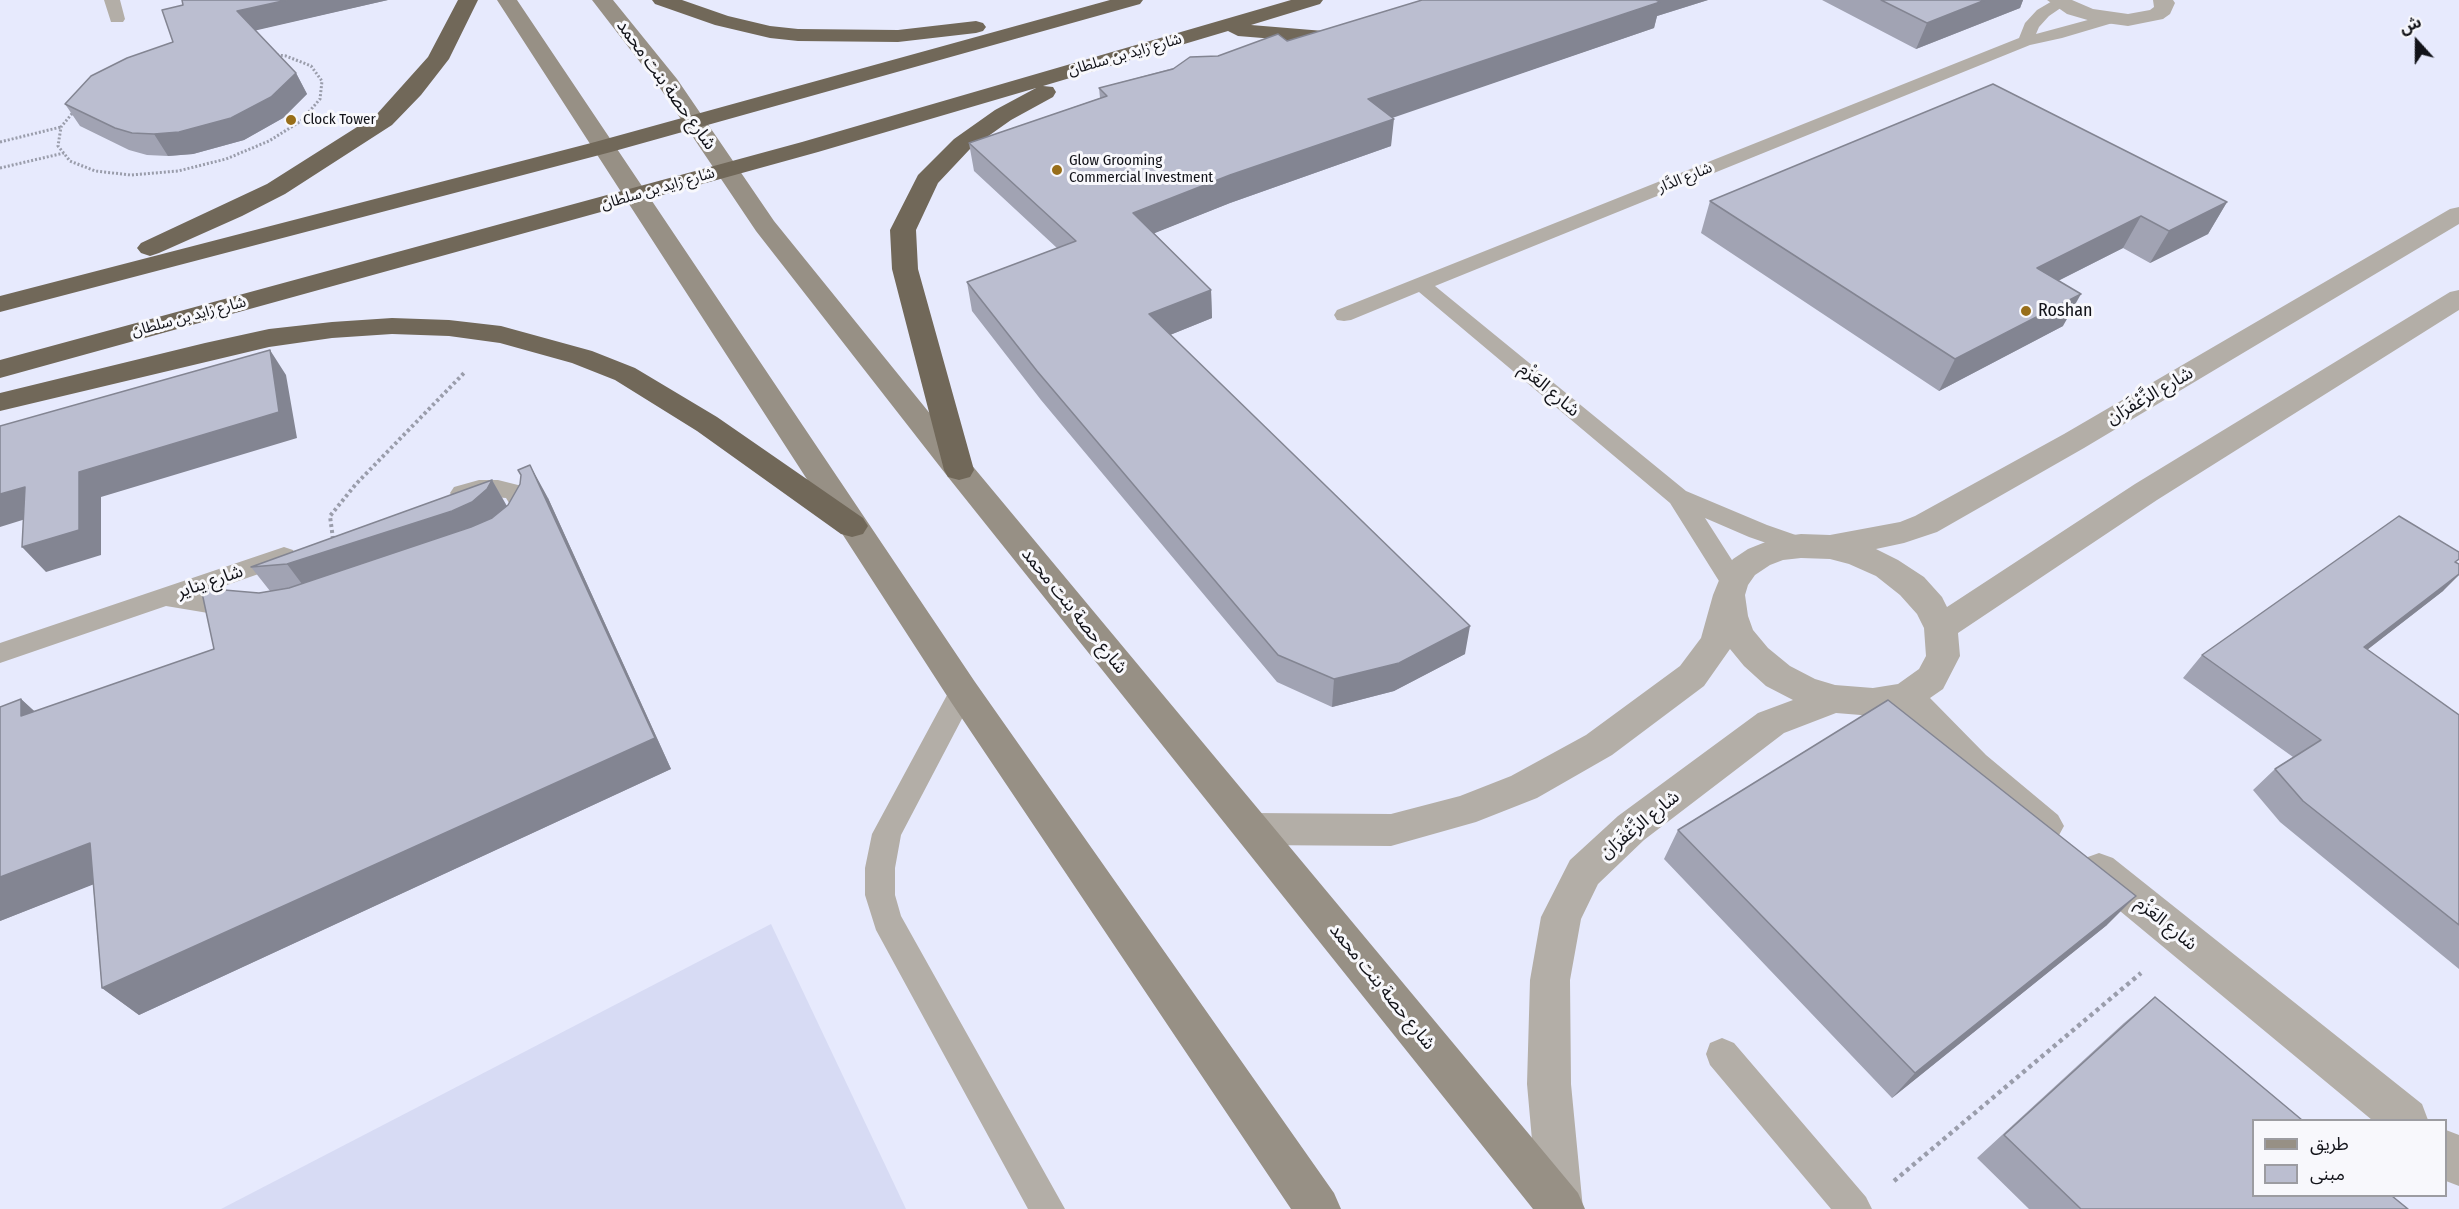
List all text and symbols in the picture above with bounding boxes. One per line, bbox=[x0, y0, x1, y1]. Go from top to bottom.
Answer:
north arrow bbox=[2387, 12, 2447, 72]
text: ش bbox=[2397, 12, 2424, 38]
street label: شارع حصة بنت محمد bbox=[611, 16, 721, 154]
street label: شارع زايد بن سلطان bbox=[1066, 30, 1184, 80]
place label: Clock Tower bbox=[303, 111, 376, 129]
marker: Clock Tower bbox=[284, 113, 298, 127]
place label: Glow Grooming Commercial Investment bbox=[1069, 152, 1213, 187]
street label: شارع الدَّار bbox=[1655, 159, 1715, 197]
marker: Glow Grooming Commercial Investment bbox=[1050, 163, 1064, 177]
street label: شارع زايد بن سلطان bbox=[599, 164, 717, 214]
street label: شارع زايد بن سلطان bbox=[130, 293, 248, 341]
place label: Roshan bbox=[2038, 300, 2092, 322]
marker: Roshan bbox=[2019, 304, 2033, 318]
street label: شارع العَزْم bbox=[1514, 358, 1584, 422]
street label: شارع الزَّعْفَرَان bbox=[2103, 363, 2197, 429]
street label: شارع حصة بنت محمد bbox=[1017, 544, 1131, 678]
street label: شارع يناير bbox=[174, 561, 246, 603]
street label: شارع الزَّعْفَرَان bbox=[1596, 786, 1684, 864]
street label: شارع العَزْم bbox=[2131, 893, 2201, 955]
street label: شارع حصة بنت محمد bbox=[1325, 920, 1439, 1054]
legend bbox=[2252, 1119, 2447, 1197]
text: طريق bbox=[2310, 1133, 2349, 1155]
text: مبنى bbox=[2310, 1163, 2345, 1185]

